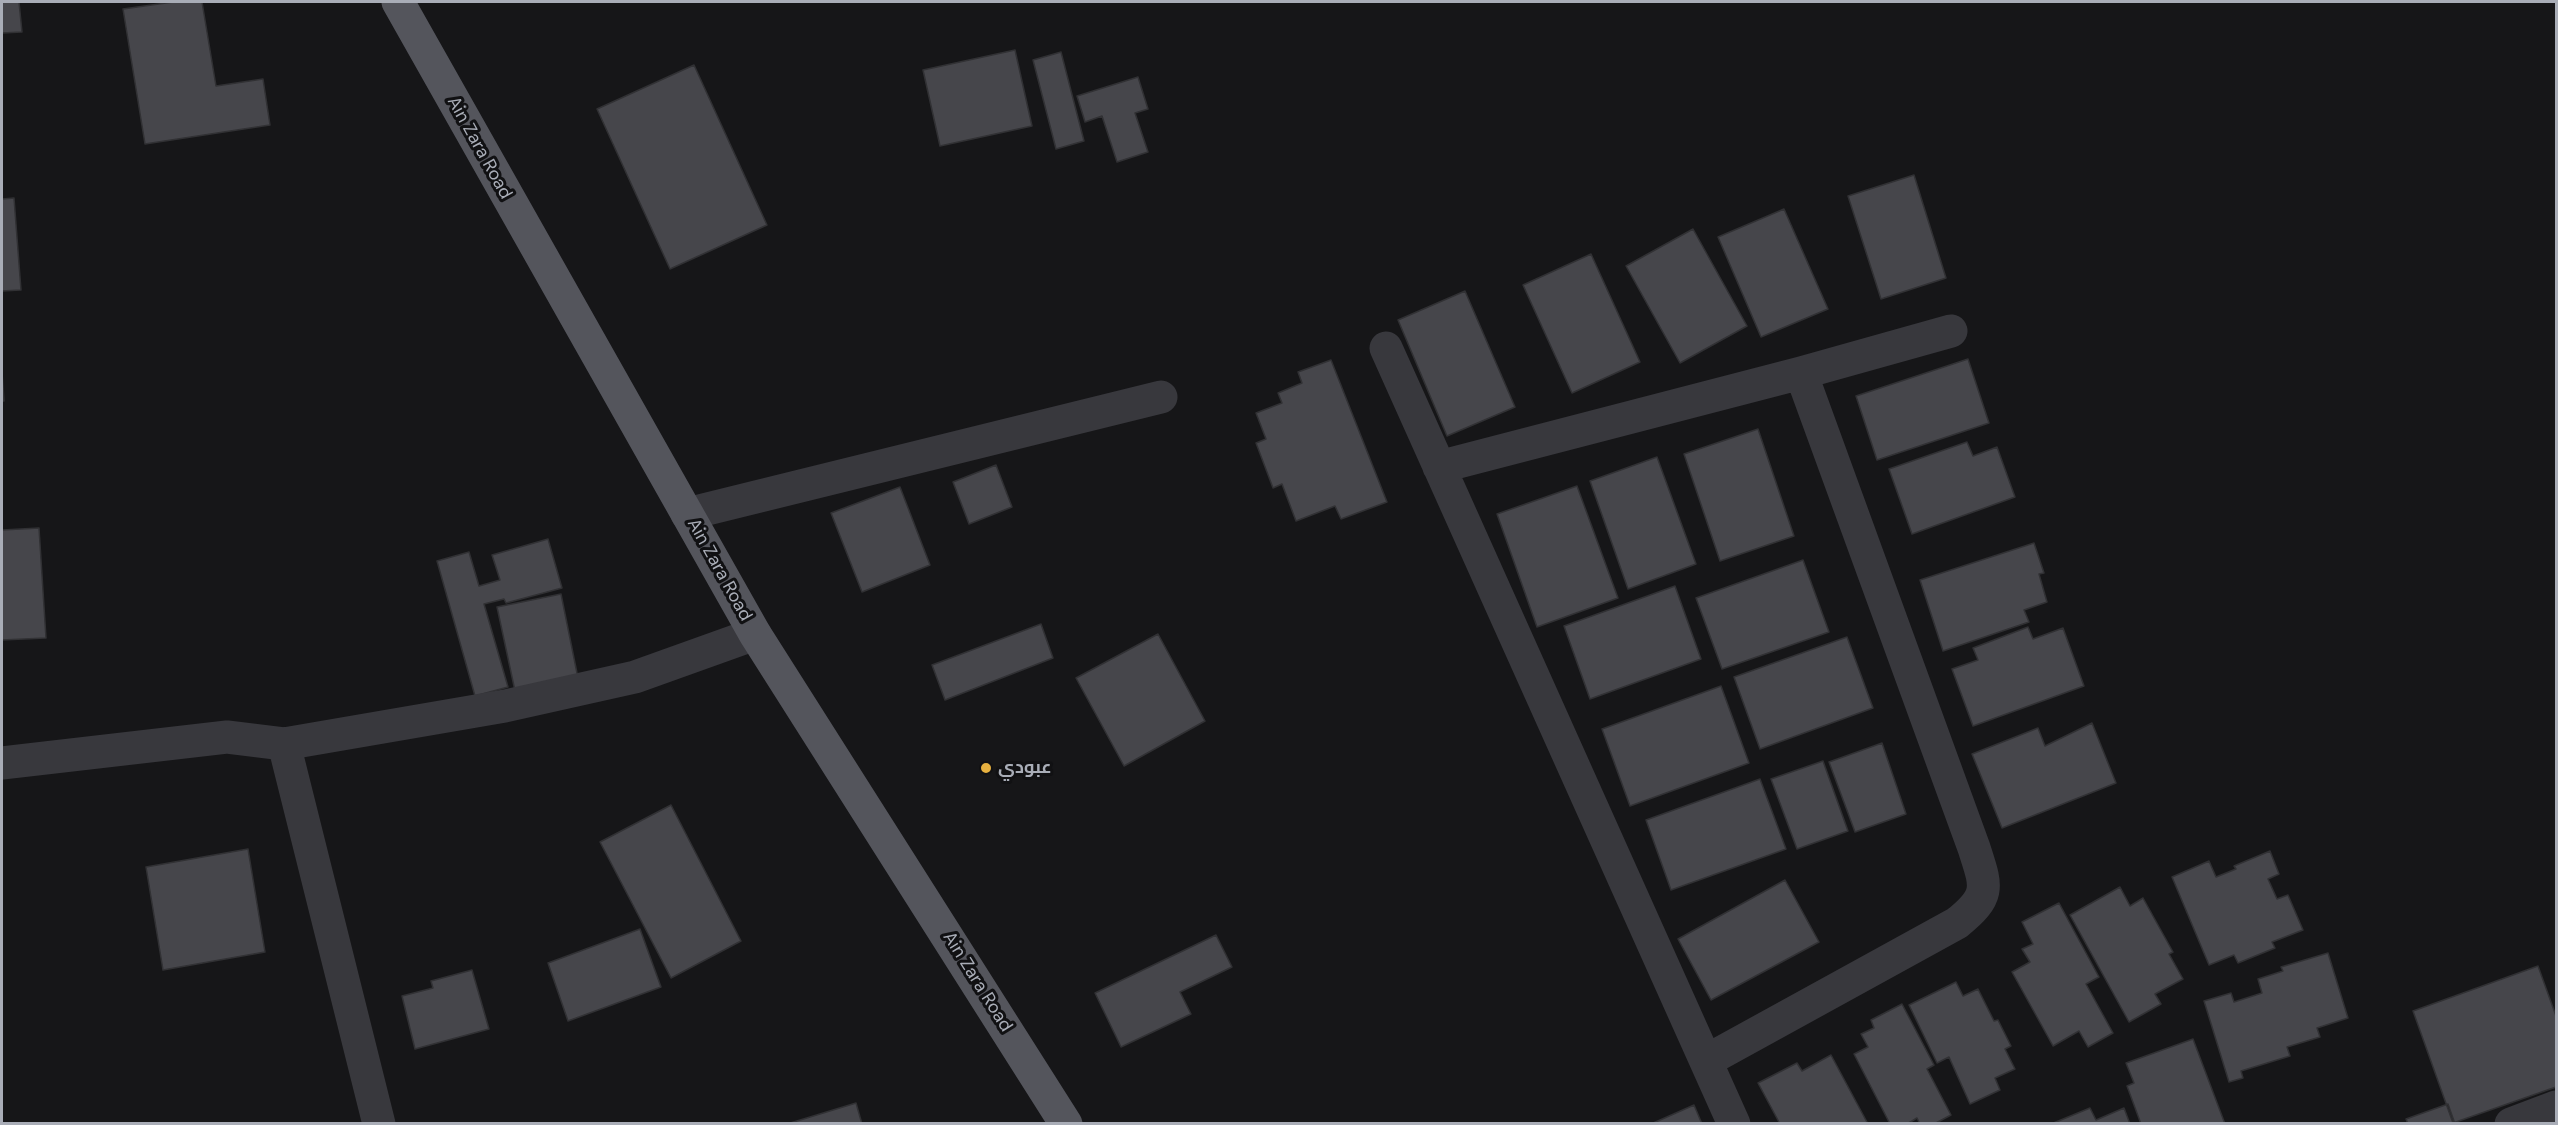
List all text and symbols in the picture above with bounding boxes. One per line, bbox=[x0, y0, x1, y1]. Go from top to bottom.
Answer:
street label: Ain Zara Road bbox=[442, 93, 516, 203]
street label: Ain Zara Road bbox=[682, 515, 756, 625]
place label: عبودي bbox=[998, 757, 1052, 779]
marker: عبودي bbox=[979, 761, 993, 775]
street label: Ain Zara Road bbox=[938, 928, 1016, 1036]

